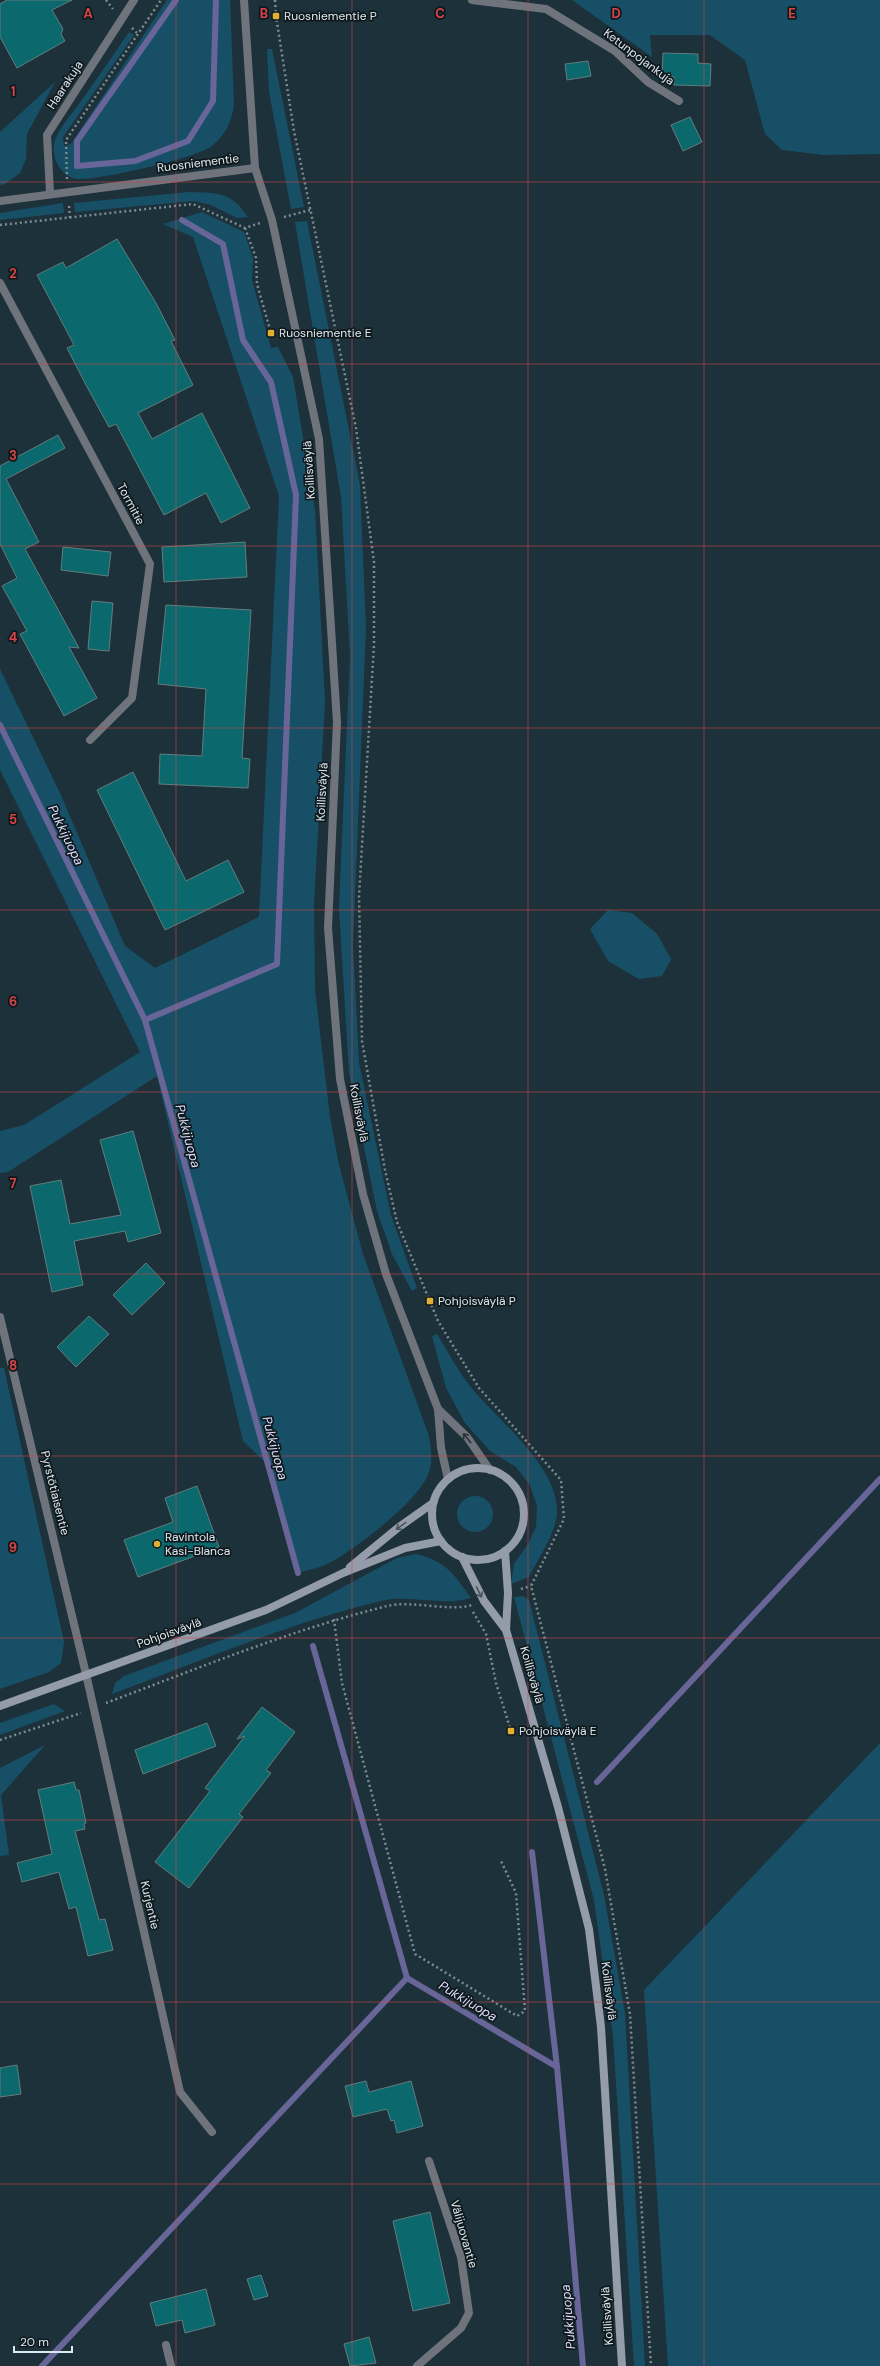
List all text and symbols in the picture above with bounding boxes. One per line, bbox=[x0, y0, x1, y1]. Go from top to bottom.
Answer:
text: A bbox=[83, 5, 93, 22]
text: B bbox=[260, 5, 268, 22]
text: C bbox=[435, 5, 445, 22]
text: D bbox=[611, 5, 621, 22]
text: E bbox=[788, 5, 796, 22]
place label: Ruosniementie P bbox=[284, 8, 377, 24]
marker: Ruosniementie P bbox=[271, 11, 281, 21]
street label: Ketunpojankuja bbox=[600, 25, 678, 89]
street label: Haarakuja bbox=[43, 58, 87, 112]
text: 1 bbox=[11, 83, 15, 100]
street label: Ruosniementie bbox=[156, 150, 240, 176]
text: 2 bbox=[9, 265, 17, 282]
place label: Ruosniementie E bbox=[279, 325, 372, 341]
marker: Ruosniementie E bbox=[266, 328, 276, 338]
street label: Koillisväylä bbox=[299, 440, 319, 500]
text: 3 bbox=[9, 447, 17, 464]
street label: Tormitie bbox=[113, 480, 149, 528]
text: 4 bbox=[9, 629, 17, 646]
street label: Koillisväylä bbox=[312, 762, 332, 822]
water label: Pukkijuopa bbox=[44, 802, 88, 868]
text: 5 bbox=[9, 811, 17, 828]
text: 6 bbox=[9, 993, 17, 1010]
street label: Koillisväylä bbox=[346, 1083, 372, 1143]
water label: Pukkijuopa bbox=[171, 1102, 205, 1170]
text: 7 bbox=[10, 1175, 17, 1192]
place label: Pohjoisväylä P bbox=[438, 1293, 516, 1309]
marker: Pohjoisväylä P bbox=[425, 1296, 435, 1306]
text: 8 bbox=[9, 1357, 17, 1374]
water label: Pukkijuopa bbox=[258, 1414, 292, 1482]
one-way arrow bbox=[463, 1433, 472, 1444]
street label: Pyrstötiaisentie bbox=[37, 1449, 73, 1537]
one-way arrow bbox=[396, 1521, 407, 1530]
place label: Ravintola Kasi-Blanca bbox=[165, 1529, 230, 1559]
text: 9 bbox=[9, 1539, 17, 1556]
marker: Ravintola Kasi-Blanca bbox=[152, 1539, 162, 1549]
one-way arrow bbox=[476, 1586, 483, 1598]
street label: Pohjoisväylä bbox=[135, 1614, 203, 1652]
street label: Koillisväylä bbox=[516, 1645, 548, 1705]
place label: Pohjoisväylä E bbox=[519, 1723, 597, 1739]
marker: Pohjoisväylä E bbox=[506, 1726, 516, 1736]
street label: Kurjentie bbox=[137, 1879, 163, 1931]
street label: Koillisväylä bbox=[597, 1961, 621, 2021]
water label: Pukkijuopa bbox=[436, 1977, 500, 2025]
street label: Välijuovantie bbox=[447, 2198, 481, 2270]
water label: Pukkijuopa bbox=[557, 2284, 579, 2350]
street label: Koillisväylä bbox=[597, 2286, 617, 2346]
scale bar bbox=[14, 2328, 72, 2354]
text: 20 m bbox=[20, 2334, 49, 2350]

